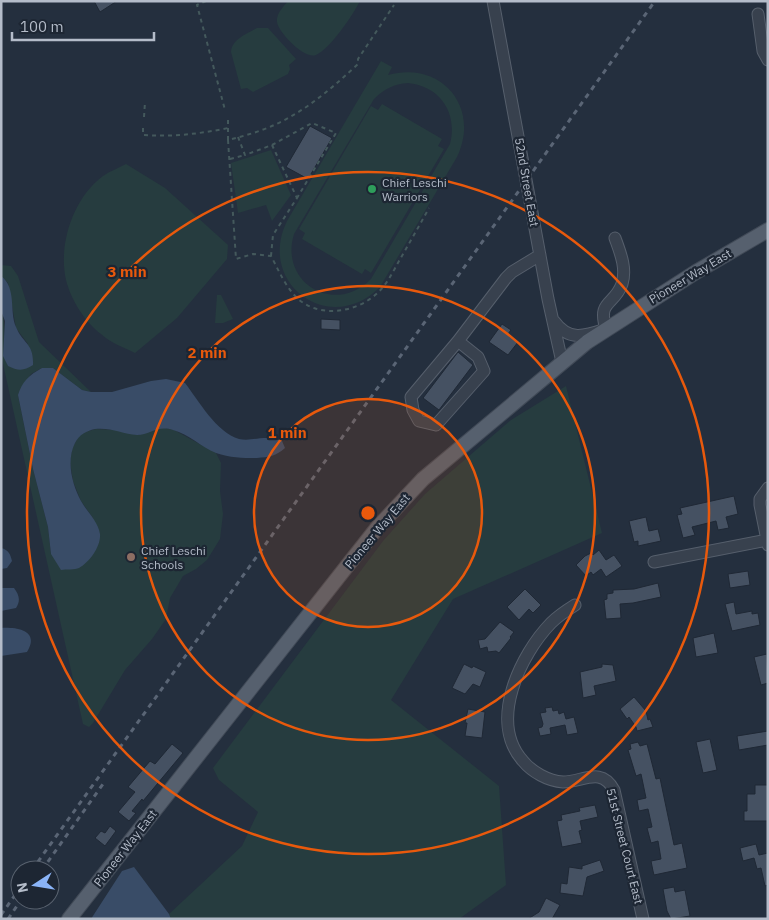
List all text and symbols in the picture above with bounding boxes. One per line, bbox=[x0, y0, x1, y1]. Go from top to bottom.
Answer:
scale bar bbox=[12, 10, 155, 42]
text: 100 m bbox=[20, 17, 64, 36]
street label: 52nd Street East bbox=[512, 136, 542, 228]
place label: Chief Leschi Warriors bbox=[382, 175, 447, 204]
marker: Chief Leschi Warriors bbox=[366, 183, 378, 195]
street label: Pioneer Way East bbox=[646, 246, 734, 306]
text: 3 min bbox=[107, 262, 147, 281]
text: 2 min bbox=[187, 343, 227, 362]
text: 1 min bbox=[267, 423, 307, 442]
street label: Pioneer Way East bbox=[341, 490, 413, 572]
centre of rings bbox=[359, 504, 377, 522]
place label: Chief Leschi Schools bbox=[141, 543, 206, 572]
marker: Chief Leschi Schools bbox=[125, 551, 137, 563]
street label: 51st Street Court East bbox=[603, 787, 647, 905]
street label: Pioneer Way East bbox=[90, 807, 160, 889]
north arrow bbox=[10, 860, 60, 910]
text: N bbox=[12, 881, 32, 895]

